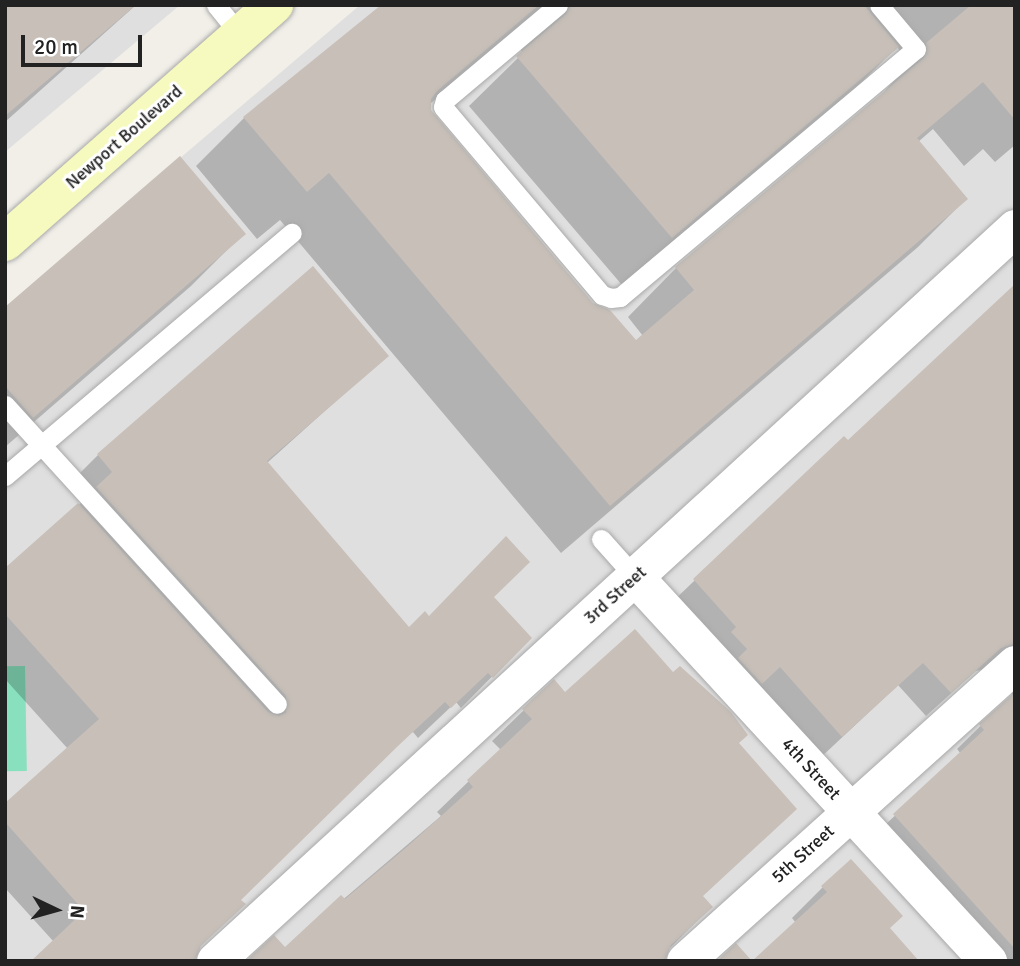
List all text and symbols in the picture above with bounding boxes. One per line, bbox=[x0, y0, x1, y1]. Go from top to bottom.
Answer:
scale bar bbox=[24, 21, 145, 65]
text: 20 m bbox=[34, 34, 78, 60]
street label: Newport Boulevard bbox=[61, 80, 187, 194]
street label: 3rd Street bbox=[579, 561, 651, 629]
street label: 4th Street bbox=[777, 734, 845, 804]
street label: 5th Street bbox=[767, 820, 839, 888]
north arrow bbox=[21, 875, 91, 945]
text: N bbox=[64, 904, 89, 919]

